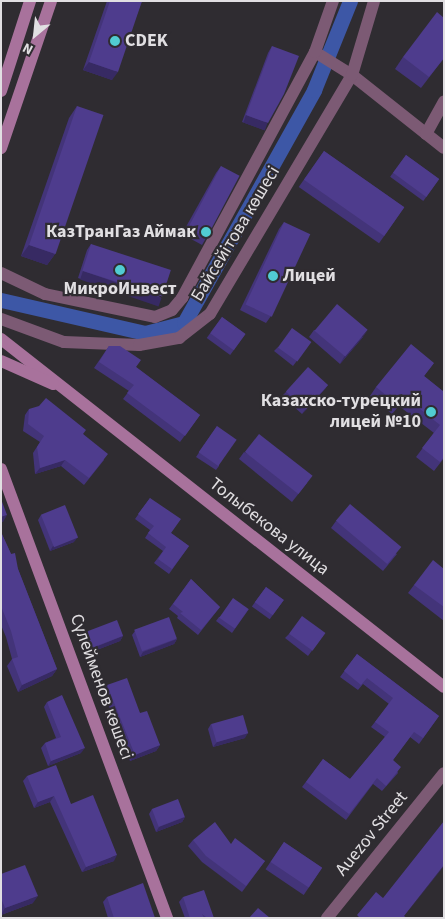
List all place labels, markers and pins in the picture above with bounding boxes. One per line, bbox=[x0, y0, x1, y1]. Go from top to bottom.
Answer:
place label: CDEK bbox=[125, 30, 168, 52]
marker: CDEK bbox=[109, 35, 121, 47]
place label: КазТранГаз Аймак bbox=[46, 221, 196, 243]
marker: КазТранГаз Аймак bbox=[200, 226, 212, 238]
marker: МикроИнвест bbox=[114, 264, 126, 276]
place label: Лицей bbox=[283, 265, 336, 287]
marker: Лицей bbox=[267, 270, 279, 282]
place label: МикроИнвест bbox=[64, 278, 176, 300]
place label: Казахско-турецкий лицей №10 bbox=[261, 391, 421, 434]
marker: Казахско-турецкий лицей №10 bbox=[425, 406, 437, 418]

